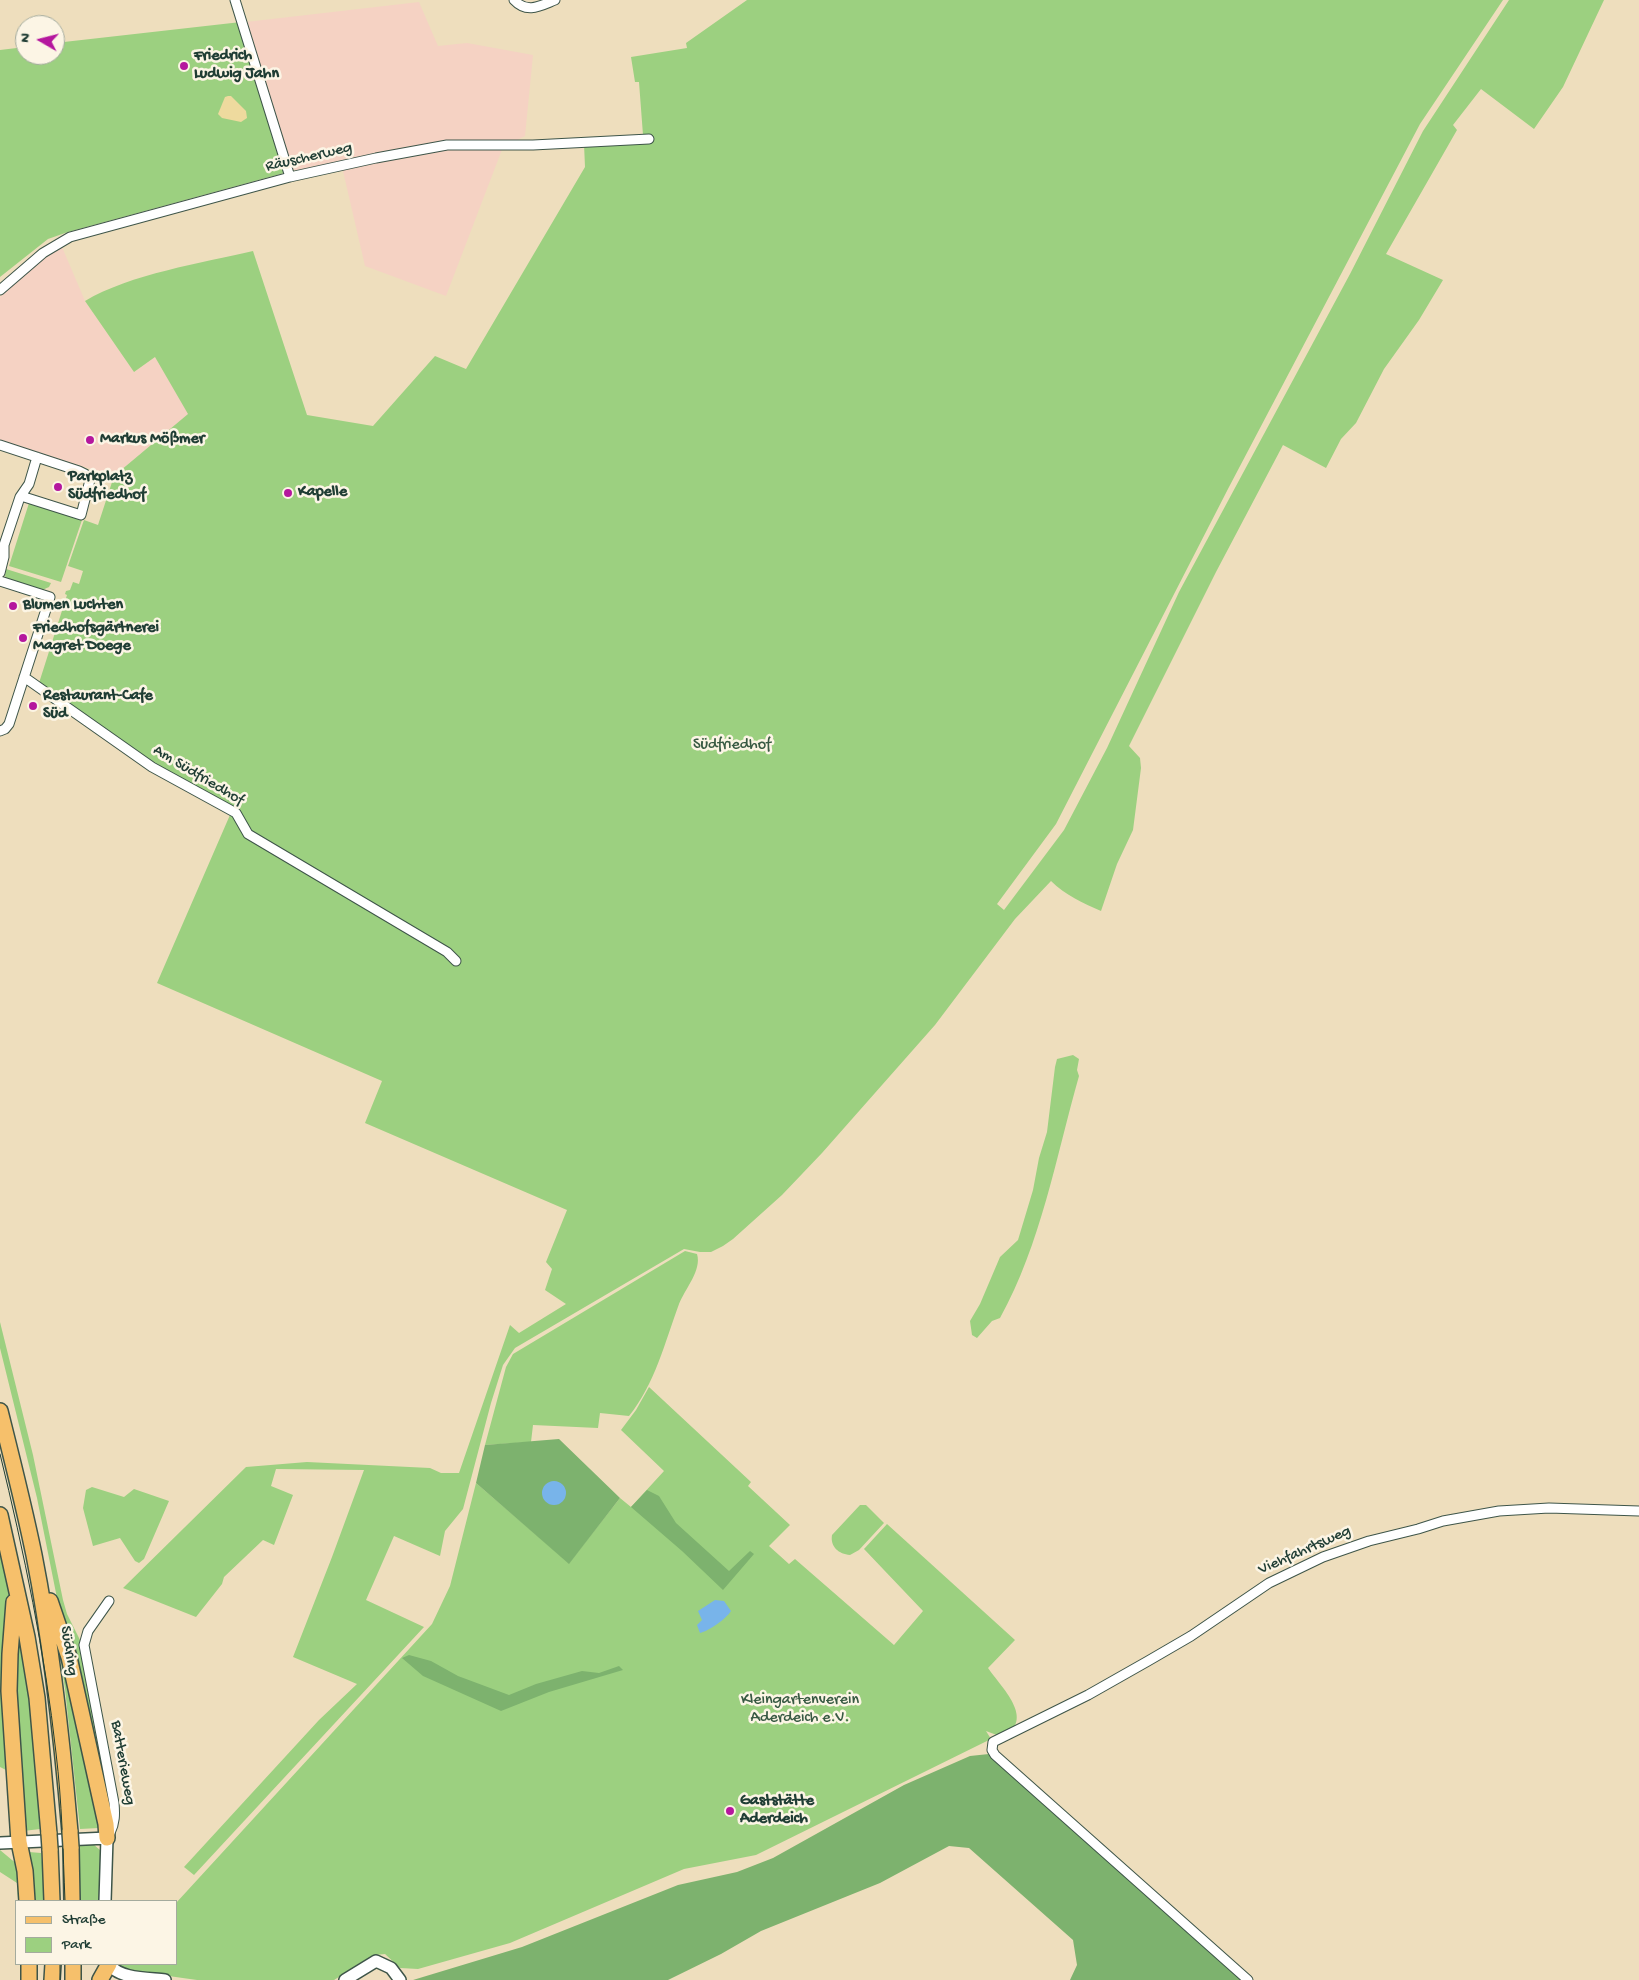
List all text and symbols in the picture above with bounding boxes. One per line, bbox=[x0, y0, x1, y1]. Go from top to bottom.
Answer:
north arrow bbox=[15, 15, 65, 65]
text: N bbox=[17, 32, 35, 44]
place label: Friedrich Ludwig Jahn bbox=[194, 47, 279, 85]
marker: Friedrich Ludwig Jahn bbox=[178, 60, 190, 72]
street label: Räuscherweg bbox=[264, 139, 354, 177]
place label: Markus Mößmer bbox=[100, 430, 204, 450]
marker: Markus Mößmer bbox=[84, 434, 96, 446]
place label: Parkplatz Südfriedhof bbox=[68, 468, 146, 506]
marker: Parkplatz Südfriedhof bbox=[52, 481, 64, 493]
place label: Kapelle bbox=[298, 483, 347, 503]
marker: Kapelle bbox=[282, 487, 294, 499]
place label: Blumen Luchten bbox=[23, 596, 123, 616]
marker: Blumen Luchten bbox=[7, 600, 19, 612]
place label: Friedhofsgärtnerei Magret Doege bbox=[33, 619, 159, 657]
marker: Friedhofsgärtnerei Magret Doege bbox=[17, 632, 29, 644]
place label: Restaurant-Cafe Süd bbox=[43, 687, 153, 725]
marker: Restaurant-Cafe Süd bbox=[27, 700, 39, 712]
park label: Südfriedhof bbox=[693, 736, 771, 756]
street label: Am Südfriedhof bbox=[149, 741, 247, 811]
street label: Viehfahrtsweg bbox=[1256, 1522, 1354, 1580]
street label: Südring bbox=[55, 1625, 81, 1677]
park label: Kleingartenverein Aderdeich e.V. bbox=[741, 1691, 859, 1729]
street label: Batterieweg bbox=[105, 1719, 139, 1807]
place label: Gaststätte Aderdeich bbox=[740, 1792, 814, 1830]
marker: Gaststätte Aderdeich bbox=[724, 1805, 736, 1817]
legend bbox=[15, 1900, 178, 1965]
text: Straße bbox=[62, 1911, 106, 1929]
text: Park bbox=[62, 1936, 91, 1954]

